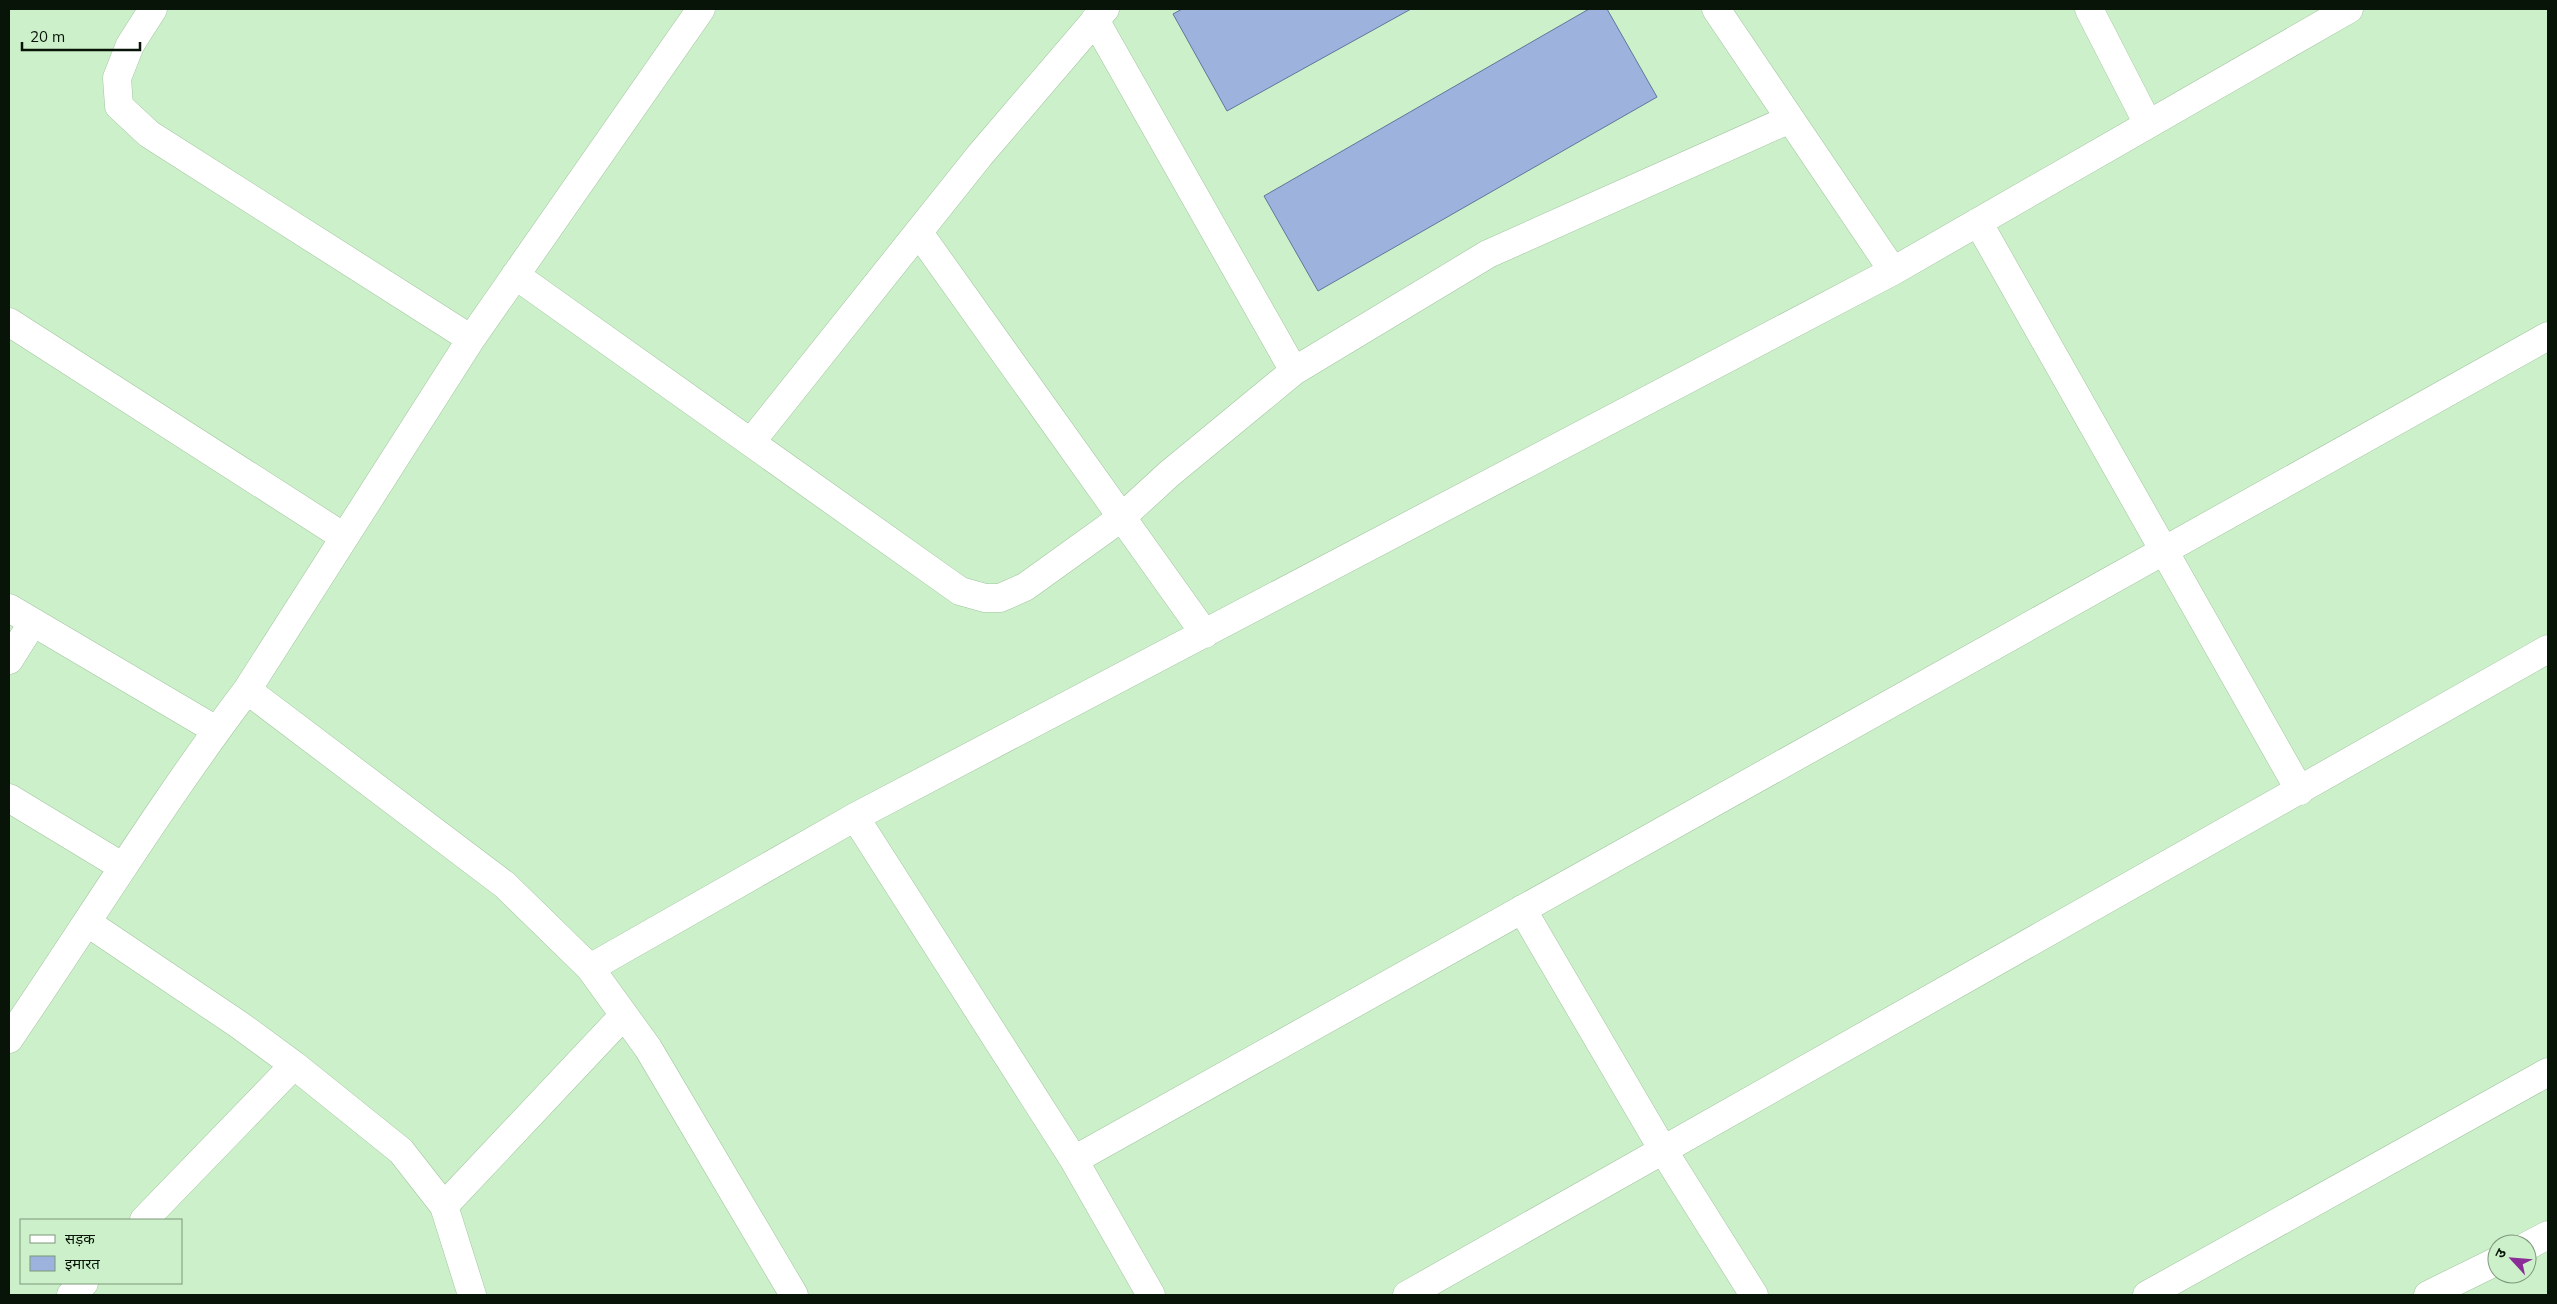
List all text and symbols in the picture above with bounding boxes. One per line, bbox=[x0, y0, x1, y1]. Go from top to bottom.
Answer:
scale bar bbox=[22, 20, 140, 52]
text: 20 m bbox=[30, 27, 65, 46]
legend bbox=[20, 1219, 182, 1284]
text: सड़क bbox=[65, 1229, 95, 1248]
north arrow bbox=[2487, 1234, 2537, 1284]
text: उ bbox=[2490, 1245, 2511, 1261]
text: इमारत bbox=[65, 1254, 100, 1273]

